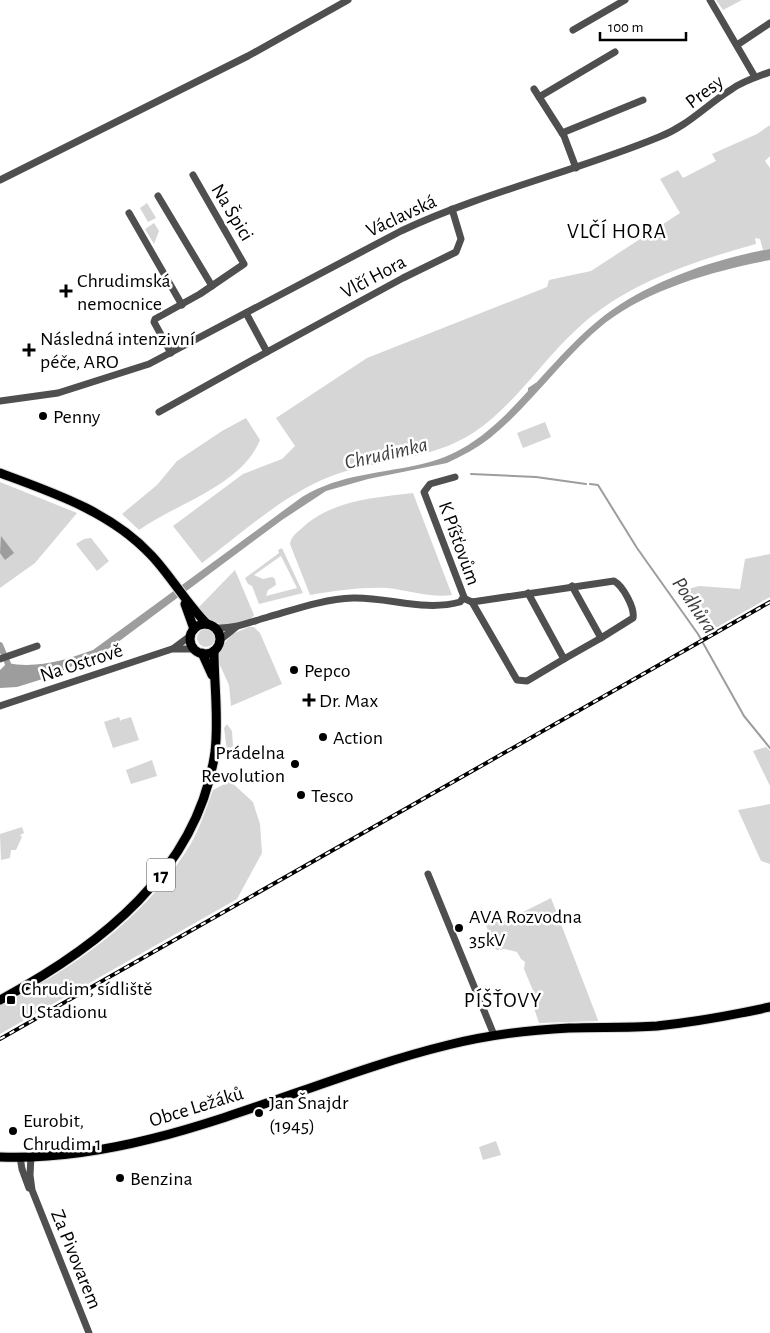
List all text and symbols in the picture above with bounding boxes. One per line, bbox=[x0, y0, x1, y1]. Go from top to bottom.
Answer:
scale bar bbox=[600, 10, 686, 42]
text: 100 m bbox=[608, 20, 643, 35]
street label: Presy bbox=[682, 71, 728, 112]
street label: Na Špici bbox=[207, 180, 258, 245]
street label: Václavská bbox=[363, 191, 440, 241]
district label: VLČÍ HORA bbox=[567, 219, 667, 242]
street label: Vlčí Hora bbox=[338, 252, 409, 302]
place label: Chrudimská nemocnice bbox=[77, 271, 171, 314]
marker: Chrudimská nemocnice bbox=[59, 284, 73, 298]
place label: Následná intenzivní péče, ARO bbox=[40, 329, 195, 372]
marker: Následná intenzivní péče, ARO bbox=[22, 343, 36, 357]
place label: Penny bbox=[53, 407, 101, 427]
marker: Penny bbox=[37, 410, 49, 422]
water label: Chrudimka bbox=[342, 434, 430, 473]
street label: K Píšťovům bbox=[435, 499, 483, 588]
water label: Podhůra bbox=[668, 573, 721, 637]
street label: Na Ostrově bbox=[37, 640, 125, 686]
place label: Pepco bbox=[304, 661, 350, 681]
marker: Pepco bbox=[288, 664, 300, 676]
place label: Dr. Max bbox=[319, 691, 378, 711]
marker: Dr. Max bbox=[303, 694, 315, 706]
place label: Action bbox=[333, 728, 383, 748]
marker: Action bbox=[317, 731, 329, 743]
place label: Prádelna Revolution bbox=[201, 743, 285, 786]
marker: Prádelna Revolution bbox=[289, 758, 301, 770]
place label: Tesco bbox=[311, 786, 354, 806]
marker: Tesco bbox=[295, 789, 307, 801]
road number: 17 bbox=[147, 858, 175, 892]
place label: AVA Rozvodna 35kV bbox=[469, 907, 582, 950]
marker: AVA Rozvodna 35kV bbox=[453, 922, 465, 934]
place label: Chrudim, sídliště U Stadionu bbox=[21, 979, 152, 1022]
district label: PÍŠŤOVY bbox=[464, 988, 542, 1011]
marker: Chrudim, sídliště U Stadionu bbox=[5, 994, 17, 1006]
street label: Obce Ležáků bbox=[147, 1083, 246, 1131]
place label: Jan Šnajdr (1945) bbox=[269, 1092, 349, 1136]
marker: Jan Šnajdr (1945) bbox=[253, 1107, 265, 1119]
place label: Eurobit, Chrudim 1 bbox=[23, 1111, 102, 1154]
marker: Eurobit, Chrudim 1 bbox=[7, 1125, 19, 1137]
place label: Benzina bbox=[130, 1169, 193, 1189]
marker: Benzina bbox=[114, 1172, 126, 1184]
street label: Za Pivovarem bbox=[47, 1207, 105, 1312]

